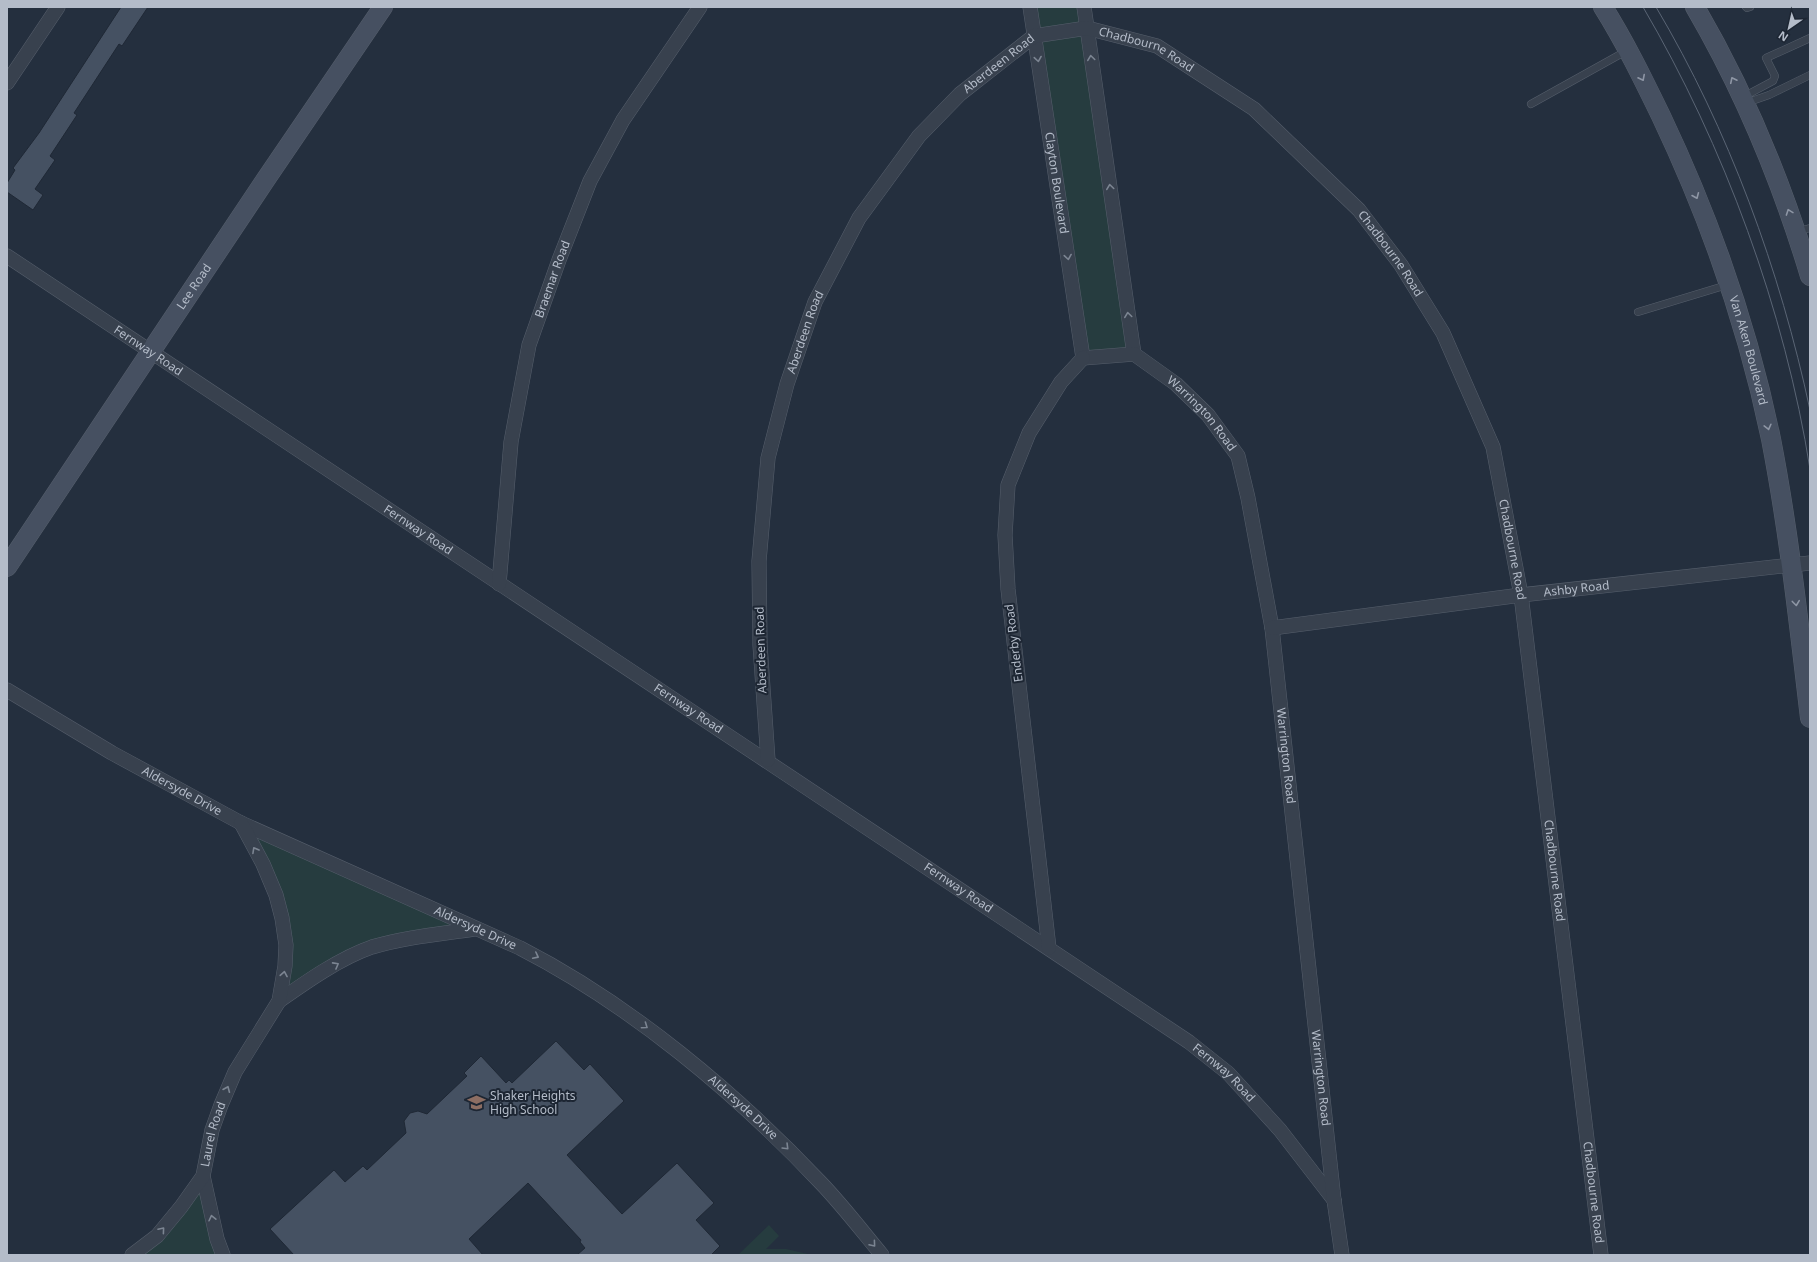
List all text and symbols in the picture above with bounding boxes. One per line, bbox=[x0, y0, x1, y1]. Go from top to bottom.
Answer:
north arrow bbox=[1769, 8, 1809, 48]
street label: Chadbourne Road bbox=[1097, 22, 1197, 76]
text: N bbox=[1775, 28, 1791, 45]
street label: Aberdeen Road bbox=[959, 30, 1038, 97]
one-way arrow bbox=[1087, 55, 1096, 61]
one-way arrow bbox=[1033, 56, 1042, 63]
one-way arrow bbox=[1637, 74, 1645, 81]
one-way arrow bbox=[1730, 76, 1738, 84]
street label: Clayton Boulevard bbox=[1041, 131, 1073, 235]
one-way arrow bbox=[1106, 184, 1115, 190]
one-way arrow bbox=[1692, 193, 1700, 200]
street label: Chadbourne Road bbox=[1354, 207, 1428, 300]
one-way arrow bbox=[1785, 209, 1793, 216]
street label: Braemar Road bbox=[530, 238, 574, 320]
one-way arrow bbox=[1063, 254, 1072, 260]
street label: Lee Road bbox=[172, 260, 215, 313]
street label: Aberdeen Road bbox=[782, 287, 828, 376]
street label: Van Aken Boulevard bbox=[1725, 293, 1772, 407]
one-way arrow bbox=[1124, 312, 1133, 318]
street label: Fernway Road bbox=[111, 321, 186, 379]
street label: Warrington Road bbox=[1164, 371, 1241, 454]
one-way arrow bbox=[1763, 423, 1772, 430]
street label: Chadbourne Road bbox=[1495, 497, 1531, 601]
street label: Fernway Road bbox=[381, 500, 456, 558]
street label: Ashby Road bbox=[1543, 576, 1610, 600]
one-way arrow bbox=[1791, 600, 1800, 606]
street label: Enderby Road bbox=[1000, 603, 1027, 683]
street label: Aberdeen Road bbox=[750, 606, 771, 694]
street label: Fernway Road bbox=[651, 679, 727, 737]
street label: Warrington Road bbox=[1273, 707, 1300, 805]
street label: Aldersyde Drive bbox=[139, 762, 225, 819]
street label: Chadbourne Road bbox=[1540, 819, 1570, 922]
one-way arrow bbox=[253, 846, 260, 854]
street label: Fernway Road bbox=[921, 858, 997, 916]
street label: Aldersyde Drive bbox=[432, 902, 520, 954]
one-way arrow bbox=[531, 951, 539, 959]
one-way arrow bbox=[331, 963, 339, 970]
one-way arrow bbox=[279, 971, 288, 977]
one-way arrow bbox=[640, 1021, 647, 1028]
street label: Warrington Road bbox=[1308, 1029, 1335, 1127]
street label: Fernway Road bbox=[1189, 1039, 1259, 1105]
street label: Aldersyde Drive bbox=[705, 1071, 782, 1143]
one-way arrow bbox=[223, 1086, 231, 1093]
place label: Shaker Heights High School bbox=[490, 1087, 576, 1118]
school or university icon: Shaker Heights High School bbox=[467, 1093, 487, 1113]
street label: Laurel Road bbox=[196, 1099, 230, 1168]
street label: Chadbourne Road bbox=[1579, 1140, 1608, 1244]
one-way arrow bbox=[781, 1142, 789, 1150]
one-way arrow bbox=[209, 1214, 217, 1221]
one-way arrow bbox=[157, 1227, 164, 1234]
one-way arrow bbox=[868, 1239, 875, 1246]

